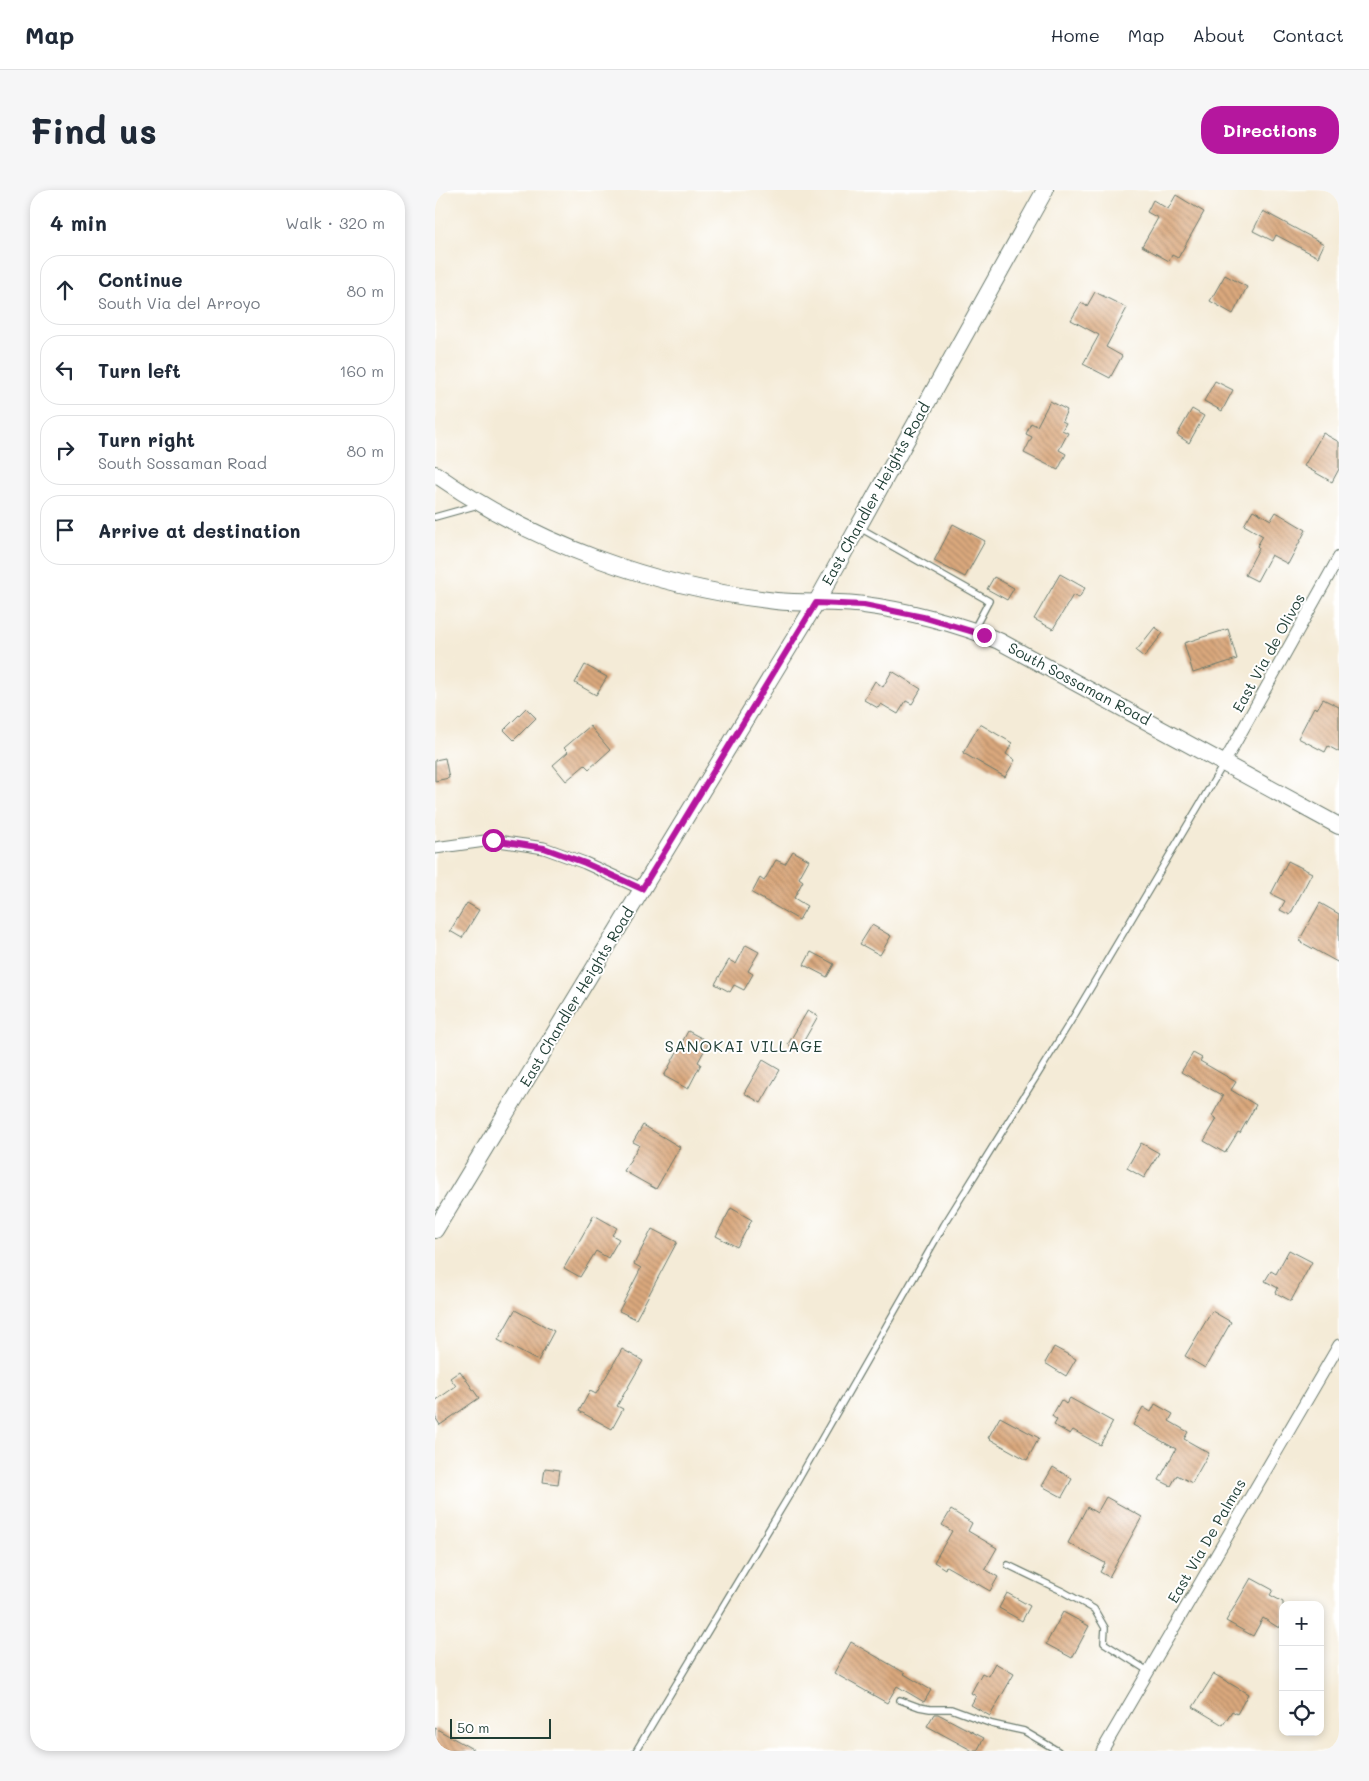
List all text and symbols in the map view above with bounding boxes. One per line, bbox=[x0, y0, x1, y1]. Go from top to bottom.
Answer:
text: Map bbox=[25, 19, 74, 50]
text: Home bbox=[1051, 23, 1100, 47]
text: Map bbox=[1128, 23, 1164, 47]
text: About bbox=[1192, 23, 1245, 47]
text: Contact bbox=[1273, 23, 1344, 47]
button: Directions bbox=[1201, 106, 1339, 154]
text: Find us bbox=[30, 107, 157, 153]
text: 4 min bbox=[50, 209, 107, 236]
text: Walk · 320 m bbox=[285, 212, 385, 233]
text: Continue bbox=[98, 267, 183, 292]
icon: ahead bbox=[51, 276, 79, 304]
text: 80 m bbox=[347, 280, 384, 301]
text: South Via del Arroyo bbox=[98, 292, 260, 313]
icon: left bbox=[51, 356, 79, 384]
text: Turn left bbox=[98, 358, 181, 383]
text: 160 m bbox=[339, 360, 384, 381]
street label: East Chandler Heights Road bbox=[816, 399, 934, 589]
text: Turn right bbox=[98, 427, 195, 452]
icon: right bbox=[51, 436, 79, 464]
text: 80 m bbox=[347, 440, 384, 461]
text: South Sossaman Road bbox=[98, 452, 267, 473]
icon: arrive bbox=[51, 516, 79, 544]
text: Arrive at destination bbox=[98, 518, 301, 543]
street label: East Via de Olivos bbox=[1227, 590, 1309, 716]
route end bbox=[973, 624, 996, 647]
street label: South Sossaman Road bbox=[1005, 637, 1154, 729]
route start bbox=[482, 829, 505, 852]
street label: East Chandler Heights Road bbox=[514, 903, 638, 1090]
district label: SANOKAI VILLAGE bbox=[665, 1035, 823, 1056]
street label: East Via De Palmas bbox=[1162, 1475, 1250, 1606]
map controls bbox=[1279, 1601, 1324, 1736]
button: + bbox=[1279, 1601, 1324, 1646]
button: − bbox=[1279, 1646, 1324, 1691]
button: locate bbox=[1279, 1691, 1324, 1736]
scale bar bbox=[450, 1716, 551, 1739]
text: 50 m bbox=[457, 1718, 489, 1737]

